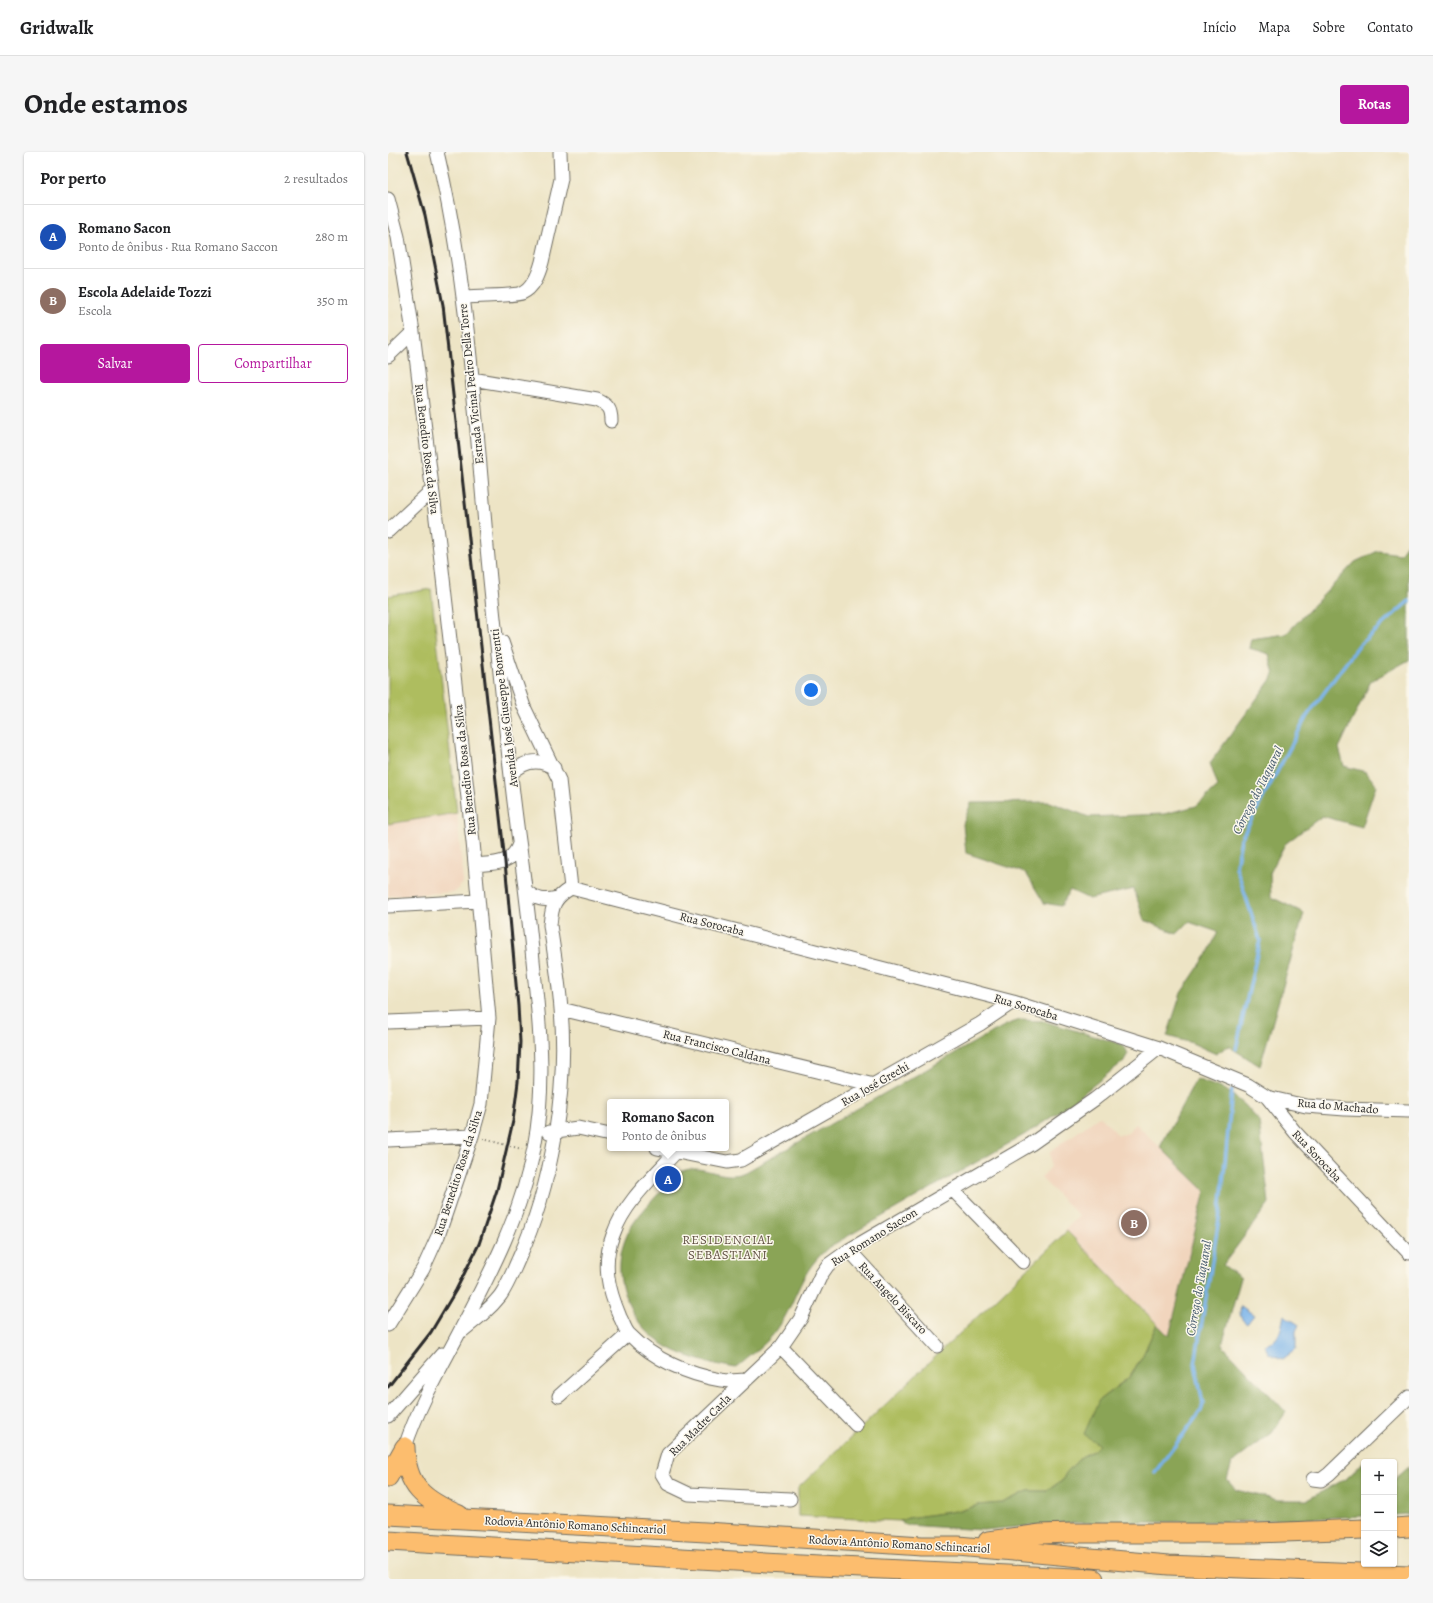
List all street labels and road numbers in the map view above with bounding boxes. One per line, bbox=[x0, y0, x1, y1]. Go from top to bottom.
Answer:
street label: Estrada Vicinal Pedro Della Torre bbox=[455, 303, 487, 465]
street label: Rua Benedito Rosa da Silva bbox=[411, 383, 443, 516]
street label: Avenida José Giuseppe Bonventti bbox=[486, 628, 522, 789]
street label: Rua Benedito Rosa da Silva bbox=[450, 703, 480, 836]
street label: Rua Sorocaba bbox=[678, 908, 746, 940]
street label: Rua Sorocaba bbox=[992, 990, 1060, 1024]
street label: Rua Francisco Caldana bbox=[661, 1026, 773, 1068]
street label: Rua José Grechi bbox=[838, 1058, 912, 1110]
street label: Rua do Machado bbox=[1297, 1094, 1379, 1118]
street label: Rua Benedito Rosa da Silva bbox=[430, 1108, 486, 1238]
street label: Rua Sorocaba bbox=[1289, 1126, 1346, 1186]
street label: Rua Romano Saccon bbox=[828, 1204, 921, 1270]
street label: Rua Angelo Biscaro bbox=[855, 1258, 931, 1338]
street label: Rua Madre Carla bbox=[665, 1390, 735, 1460]
street label: Rodovia Antônio Romano Schincariol bbox=[484, 1512, 666, 1538]
street label: Rodovia Antônio Romano Schincariol bbox=[808, 1531, 990, 1557]

